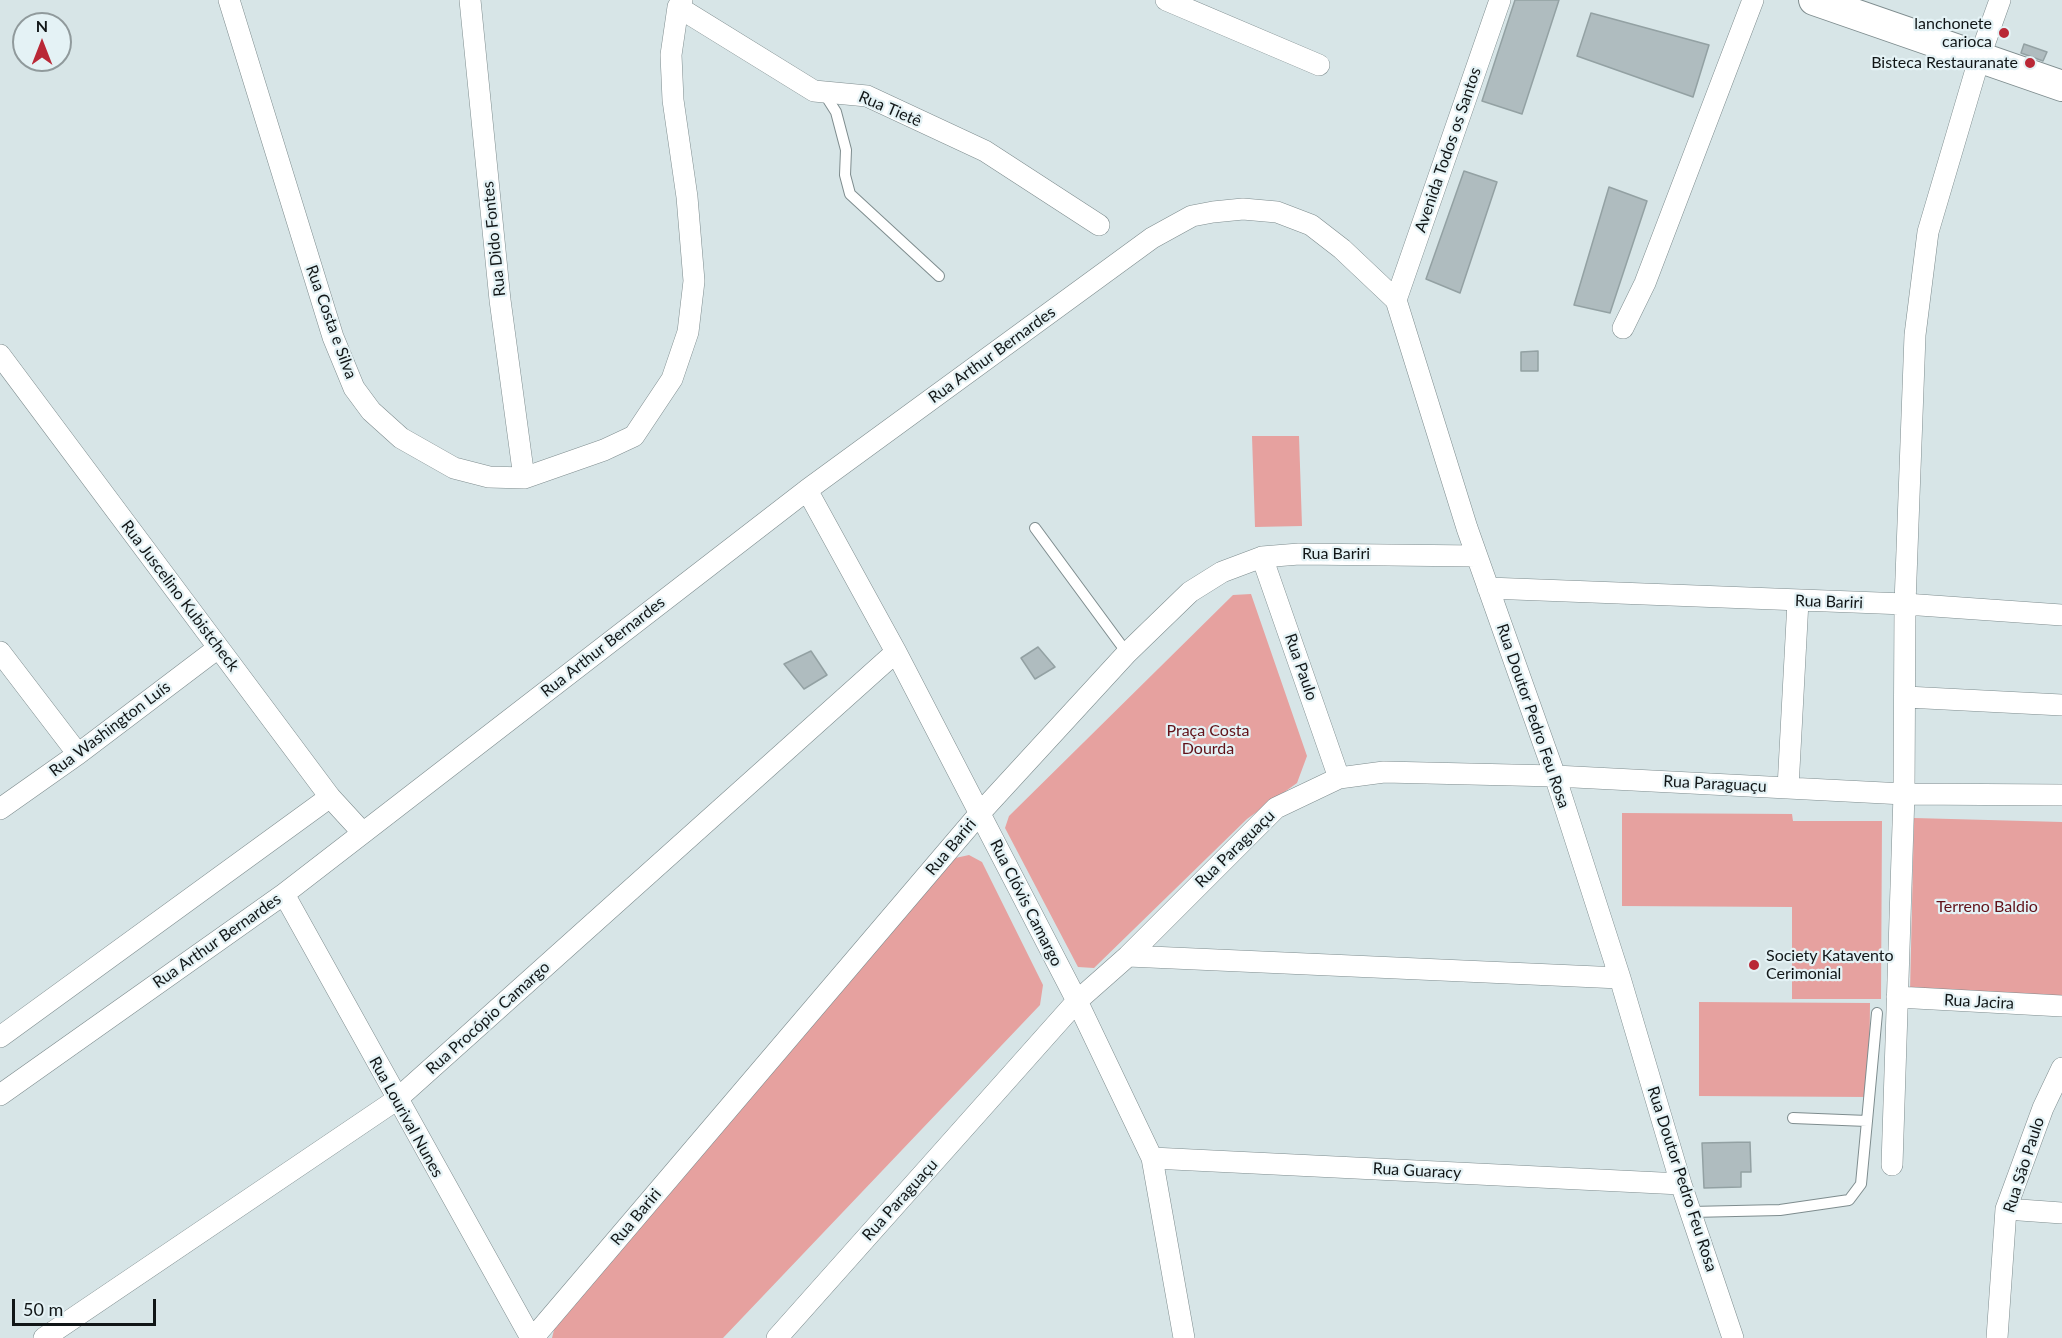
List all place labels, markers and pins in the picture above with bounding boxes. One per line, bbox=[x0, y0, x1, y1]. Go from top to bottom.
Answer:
place label: lanchonete carioca bbox=[1914, 14, 1992, 52]
marker: lanchonete carioca bbox=[1997, 26, 2011, 40]
place label: Bisteca Restauranate bbox=[1871, 53, 2018, 73]
marker: Bisteca Restauranate bbox=[2023, 56, 2037, 70]
place label: Society Katavento Cerimonial bbox=[1766, 946, 1894, 984]
marker: Society Katavento Cerimonial bbox=[1747, 958, 1761, 972]

